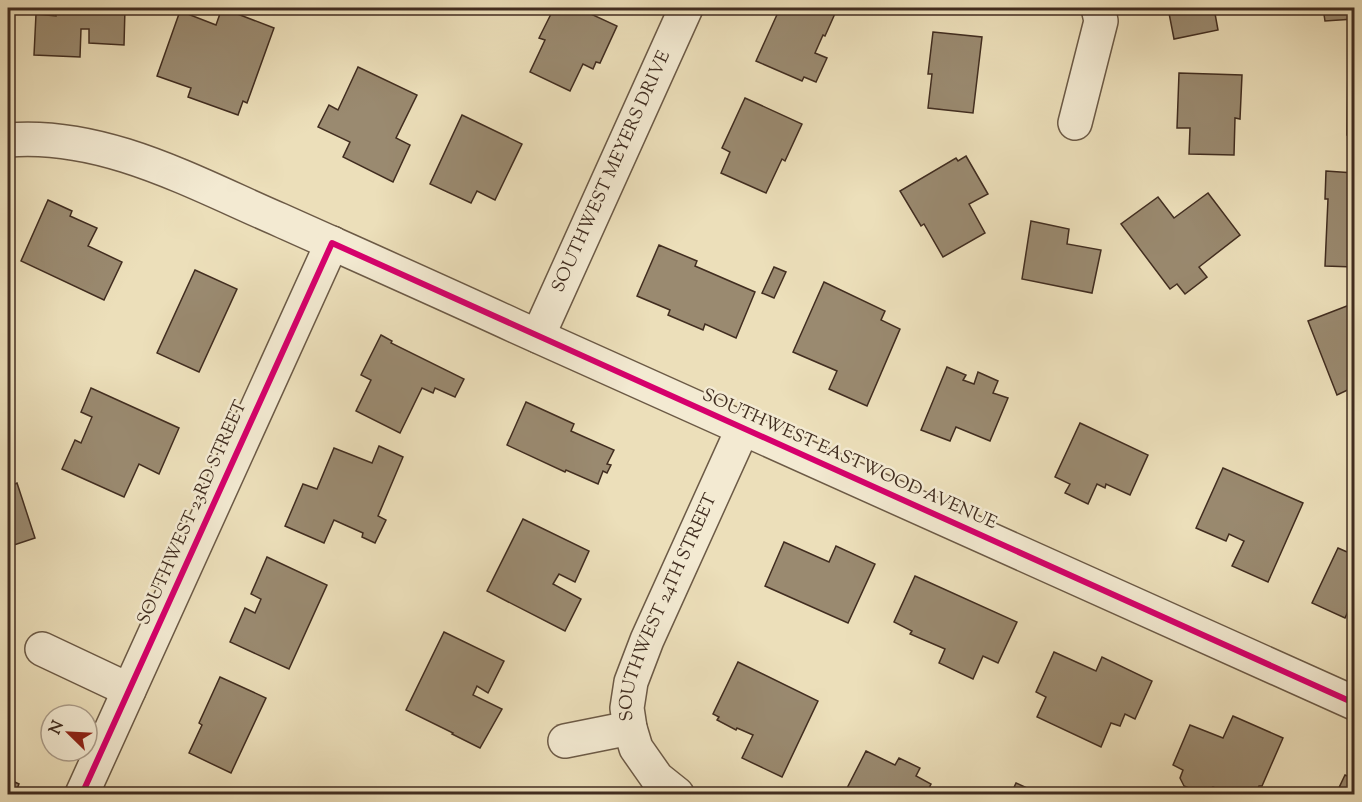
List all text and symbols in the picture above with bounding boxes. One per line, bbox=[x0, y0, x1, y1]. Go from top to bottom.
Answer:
street label: SOUTHWEST MEYERS DRIVE bbox=[546, 47, 678, 297]
street label: SOUTHWEST EASTWOOD AVENUE bbox=[698, 383, 1001, 537]
street label: SOUTHWEST 23RD STREET bbox=[132, 396, 254, 629]
street label: SOUTHWEST 24TH STREET bbox=[614, 489, 725, 723]
north arrow bbox=[39, 703, 99, 763]
text: N bbox=[44, 717, 71, 738]

